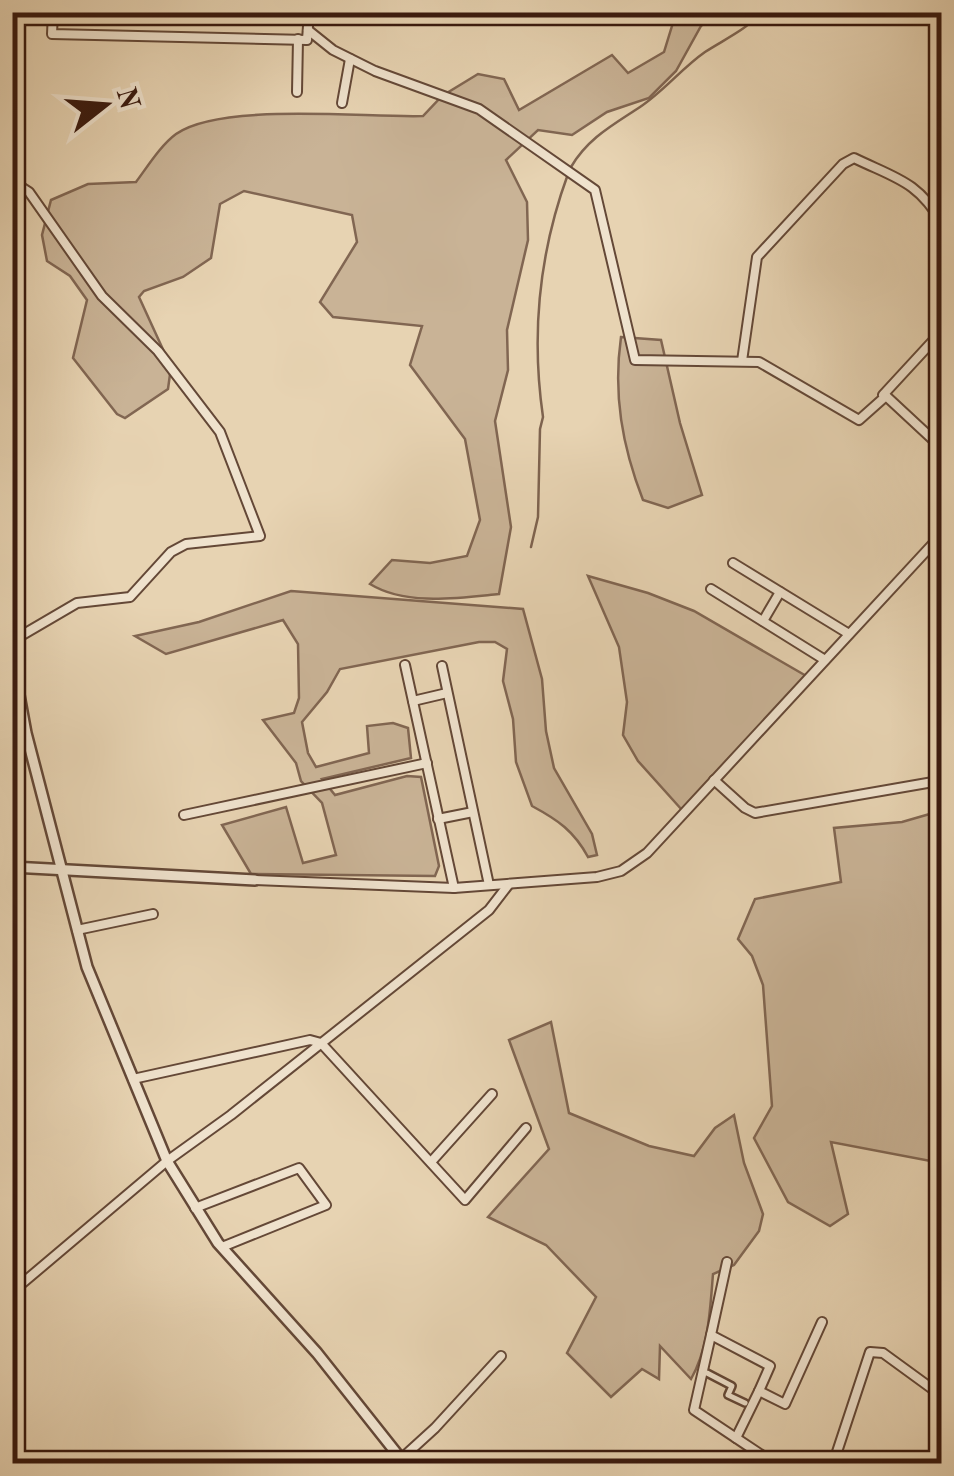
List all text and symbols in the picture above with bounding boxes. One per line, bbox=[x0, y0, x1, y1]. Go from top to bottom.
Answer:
north arrow bbox=[55, 55, 155, 155]
text: N bbox=[110, 84, 143, 113]

